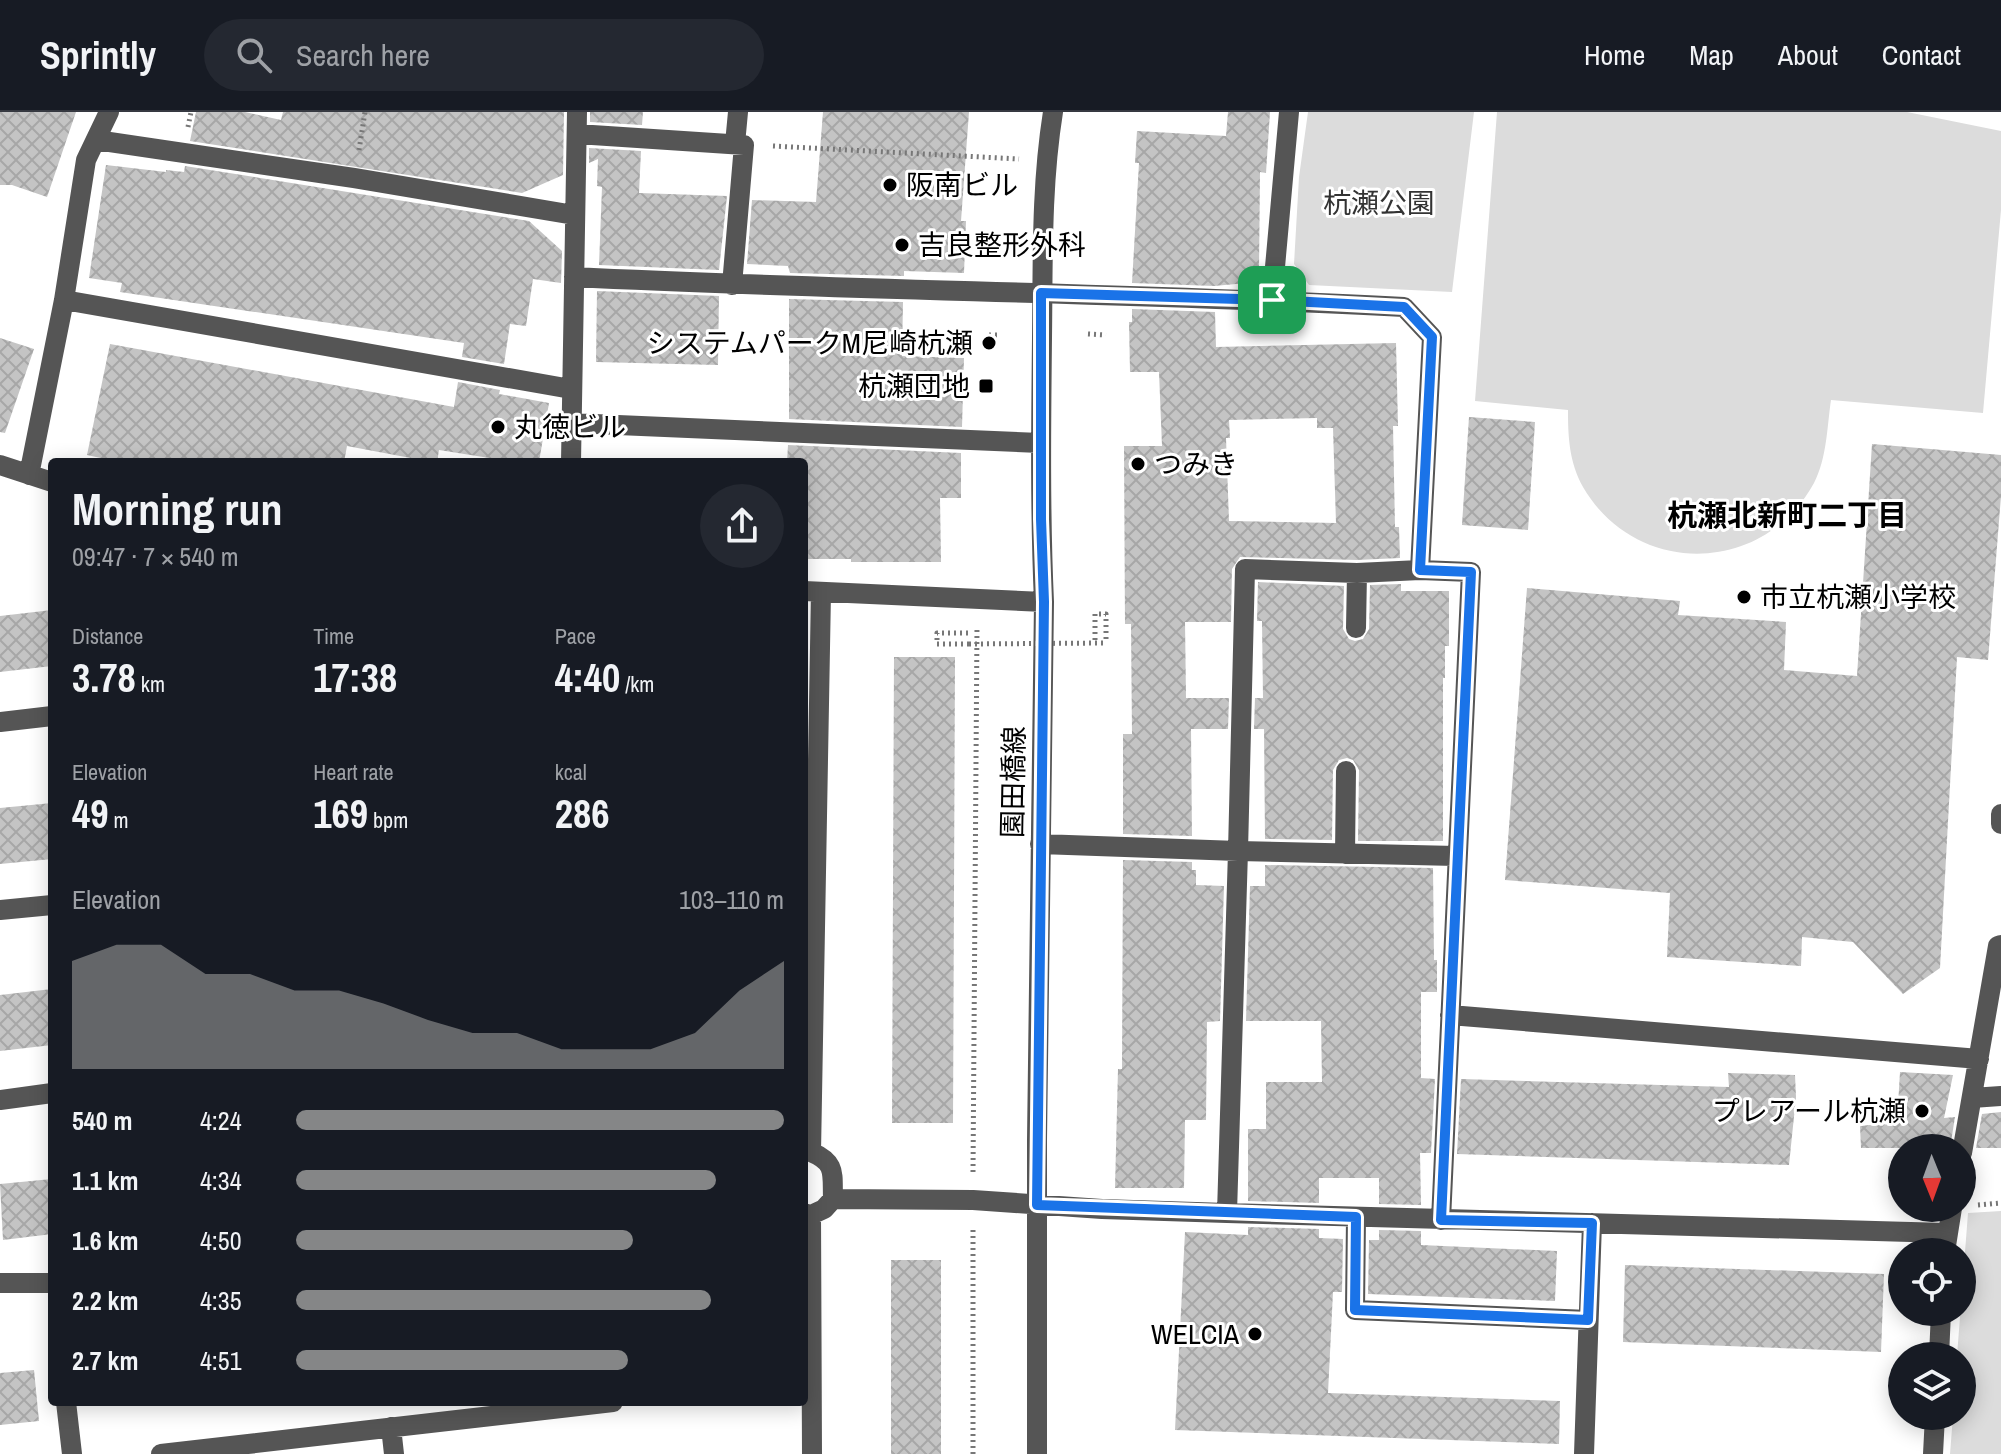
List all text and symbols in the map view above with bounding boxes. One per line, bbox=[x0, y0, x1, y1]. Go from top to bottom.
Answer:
search box bbox=[204, 19, 764, 91]
text: Sprintly bbox=[40, 30, 156, 81]
icon: search bbox=[232, 33, 276, 77]
text: Search here bbox=[296, 35, 430, 75]
text: Home bbox=[1584, 36, 1645, 74]
text: Map bbox=[1689, 36, 1734, 74]
text: About bbox=[1778, 36, 1838, 74]
text: Contact bbox=[1882, 36, 1961, 74]
place label: 阪南ビル bbox=[906, 166, 1018, 204]
marker: 阪南ビル bbox=[881, 176, 899, 194]
park label: 杭瀬公園 bbox=[1323, 184, 1435, 222]
place label: 吉良整形外科 bbox=[918, 226, 1086, 264]
marker: 吉良整形外科 bbox=[893, 236, 911, 254]
pin bbox=[1238, 266, 1306, 334]
icon: arrive bbox=[1250, 278, 1294, 322]
place label: システムパークM尼崎杭瀬 bbox=[647, 324, 973, 362]
marker: システムパークM尼崎杭瀬 bbox=[980, 334, 998, 352]
place label: 杭瀬団地 bbox=[858, 367, 970, 405]
marker: 杭瀬団地 bbox=[977, 377, 995, 395]
place label: 丸徳ビル bbox=[514, 408, 626, 446]
marker: 丸徳ビル bbox=[489, 418, 507, 436]
place label: つみき bbox=[1154, 445, 1238, 483]
marker: つみき bbox=[1129, 455, 1147, 473]
text: Morning run bbox=[72, 479, 282, 539]
button: share bbox=[700, 484, 784, 568]
district label: 杭瀬北新町二丁目 bbox=[1667, 495, 1907, 535]
text: 09:47 · 7 × 540 m bbox=[72, 539, 239, 574]
place label: 市立杭瀬小学校 bbox=[1760, 578, 1956, 616]
marker: 市立杭瀬小学校 bbox=[1735, 588, 1753, 606]
text: Distance bbox=[72, 621, 143, 651]
text: Time bbox=[313, 621, 354, 651]
text: Pace bbox=[555, 621, 596, 651]
text: 3.78 bbox=[72, 651, 136, 704]
text: 17:38 bbox=[313, 651, 397, 704]
text: 4:40 bbox=[555, 651, 620, 704]
text: km bbox=[136, 669, 165, 699]
text: /km bbox=[620, 669, 654, 699]
street label: 園田橋線 bbox=[993, 726, 1033, 838]
text: Elevation bbox=[72, 757, 147, 787]
text: Heart rate bbox=[313, 757, 394, 787]
text: kcal bbox=[555, 757, 587, 787]
text: 49 bbox=[72, 787, 108, 840]
text: 169 bbox=[313, 787, 368, 840]
text: 286 bbox=[555, 787, 609, 840]
text: m bbox=[108, 805, 129, 835]
text: bpm bbox=[368, 805, 408, 835]
text: Elevation bbox=[72, 882, 161, 917]
text: 103–110 m bbox=[679, 882, 784, 917]
place label: プレアール杭瀬 bbox=[1712, 1092, 1906, 1130]
marker: プレアール杭瀬 bbox=[1913, 1102, 1931, 1120]
text: 540 m bbox=[72, 1103, 132, 1138]
text: 4:24 bbox=[200, 1103, 242, 1138]
north arrow bbox=[1888, 1134, 1976, 1222]
map controls bbox=[1888, 1134, 1976, 1430]
text: 1.1 km bbox=[72, 1163, 138, 1198]
text: 4:34 bbox=[200, 1163, 242, 1198]
text: 1.6 km bbox=[72, 1223, 138, 1258]
text: 4:50 bbox=[200, 1223, 242, 1258]
button: locate bbox=[1888, 1238, 1976, 1326]
text: 2.2 km bbox=[72, 1283, 138, 1318]
text: 4:35 bbox=[200, 1283, 242, 1318]
place label: WELCIA bbox=[1151, 1315, 1240, 1353]
marker: WELCIA bbox=[1246, 1325, 1264, 1343]
button: layers bbox=[1888, 1342, 1976, 1430]
text: 2.7 km bbox=[72, 1343, 138, 1378]
text: 4:51 bbox=[200, 1343, 242, 1378]

